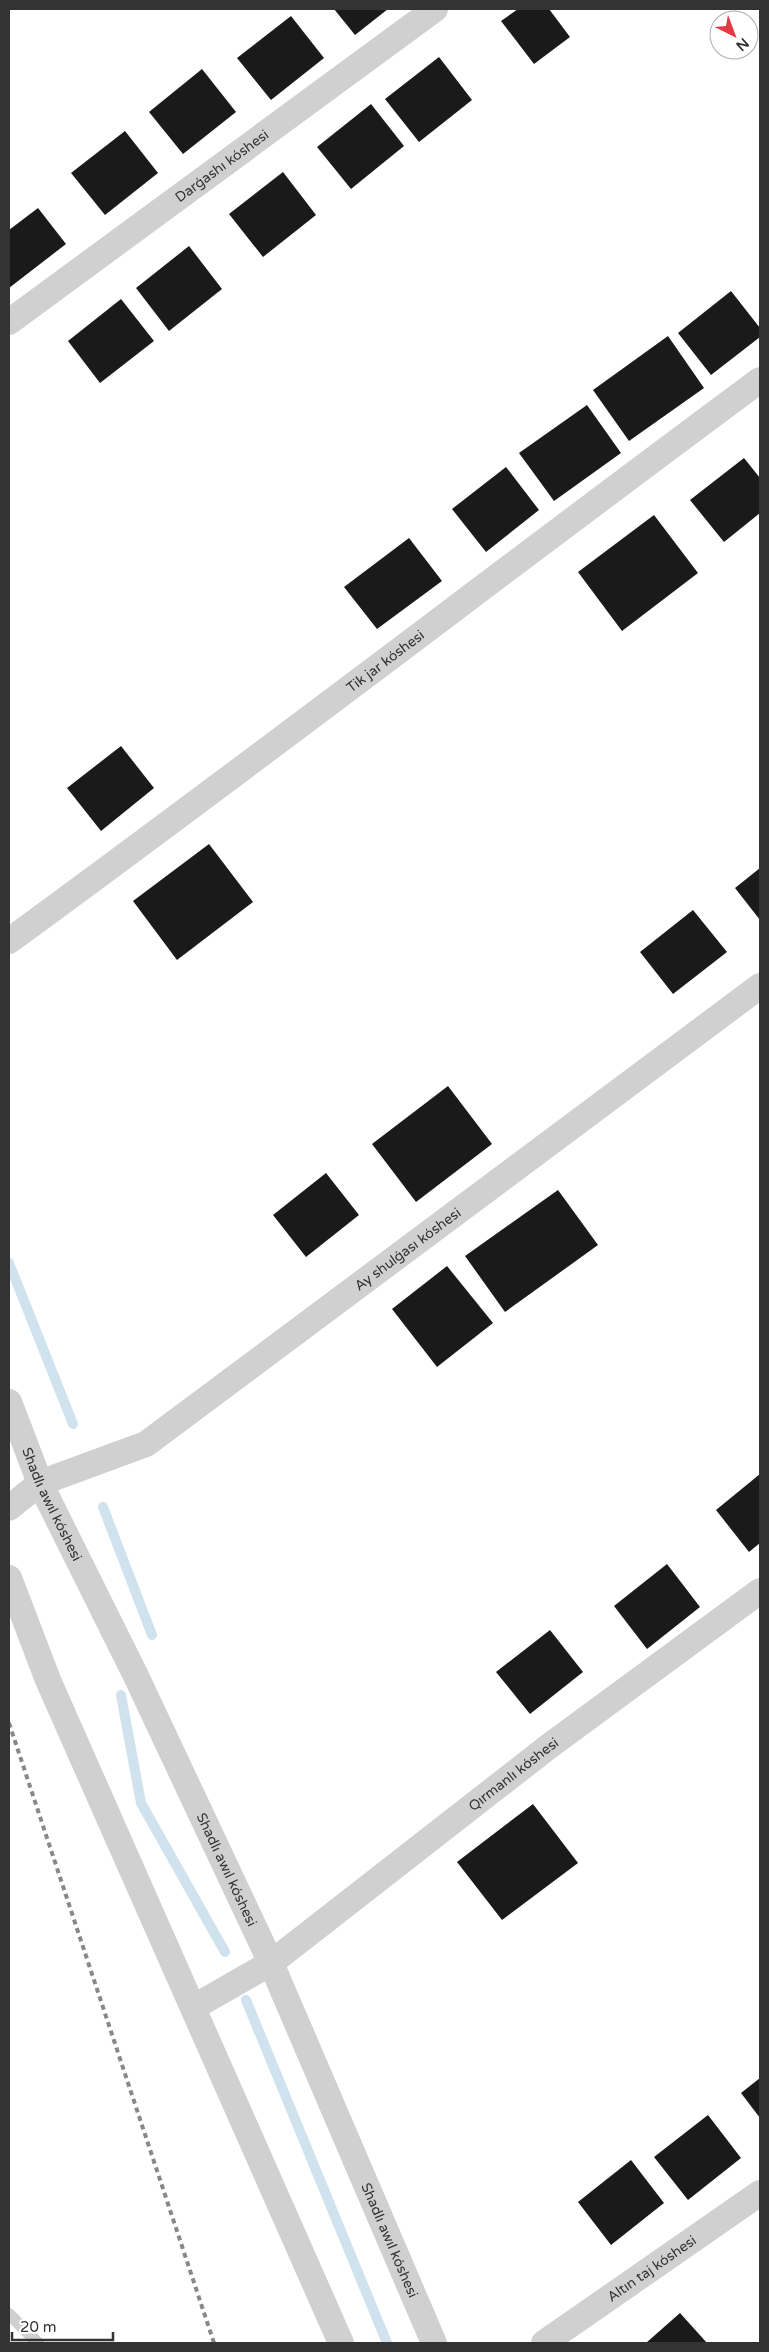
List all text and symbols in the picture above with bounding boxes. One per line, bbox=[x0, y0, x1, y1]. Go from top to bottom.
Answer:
north arrow bbox=[709, 10, 759, 60]
text: N bbox=[732, 34, 752, 54]
street label: Darǵashı kóshesi bbox=[172, 126, 272, 206]
street label: Tik jar kóshesi bbox=[343, 626, 428, 696]
street label: Ay shulǵası kóshesi bbox=[351, 1204, 464, 1294]
street label: Shadlı awıl kóshesi bbox=[19, 1445, 86, 1564]
street label: Qırmanlı kóshesi bbox=[465, 1734, 562, 1814]
street label: Shadlı awıl kóshesi bbox=[193, 1810, 261, 1929]
street label: Shadlı awıl kóshesi bbox=[358, 2180, 422, 2300]
street label: Altın taj kóshesi bbox=[604, 2231, 699, 2305]
scale bar bbox=[12, 2310, 114, 2342]
text: 20 m bbox=[20, 2318, 57, 2336]

